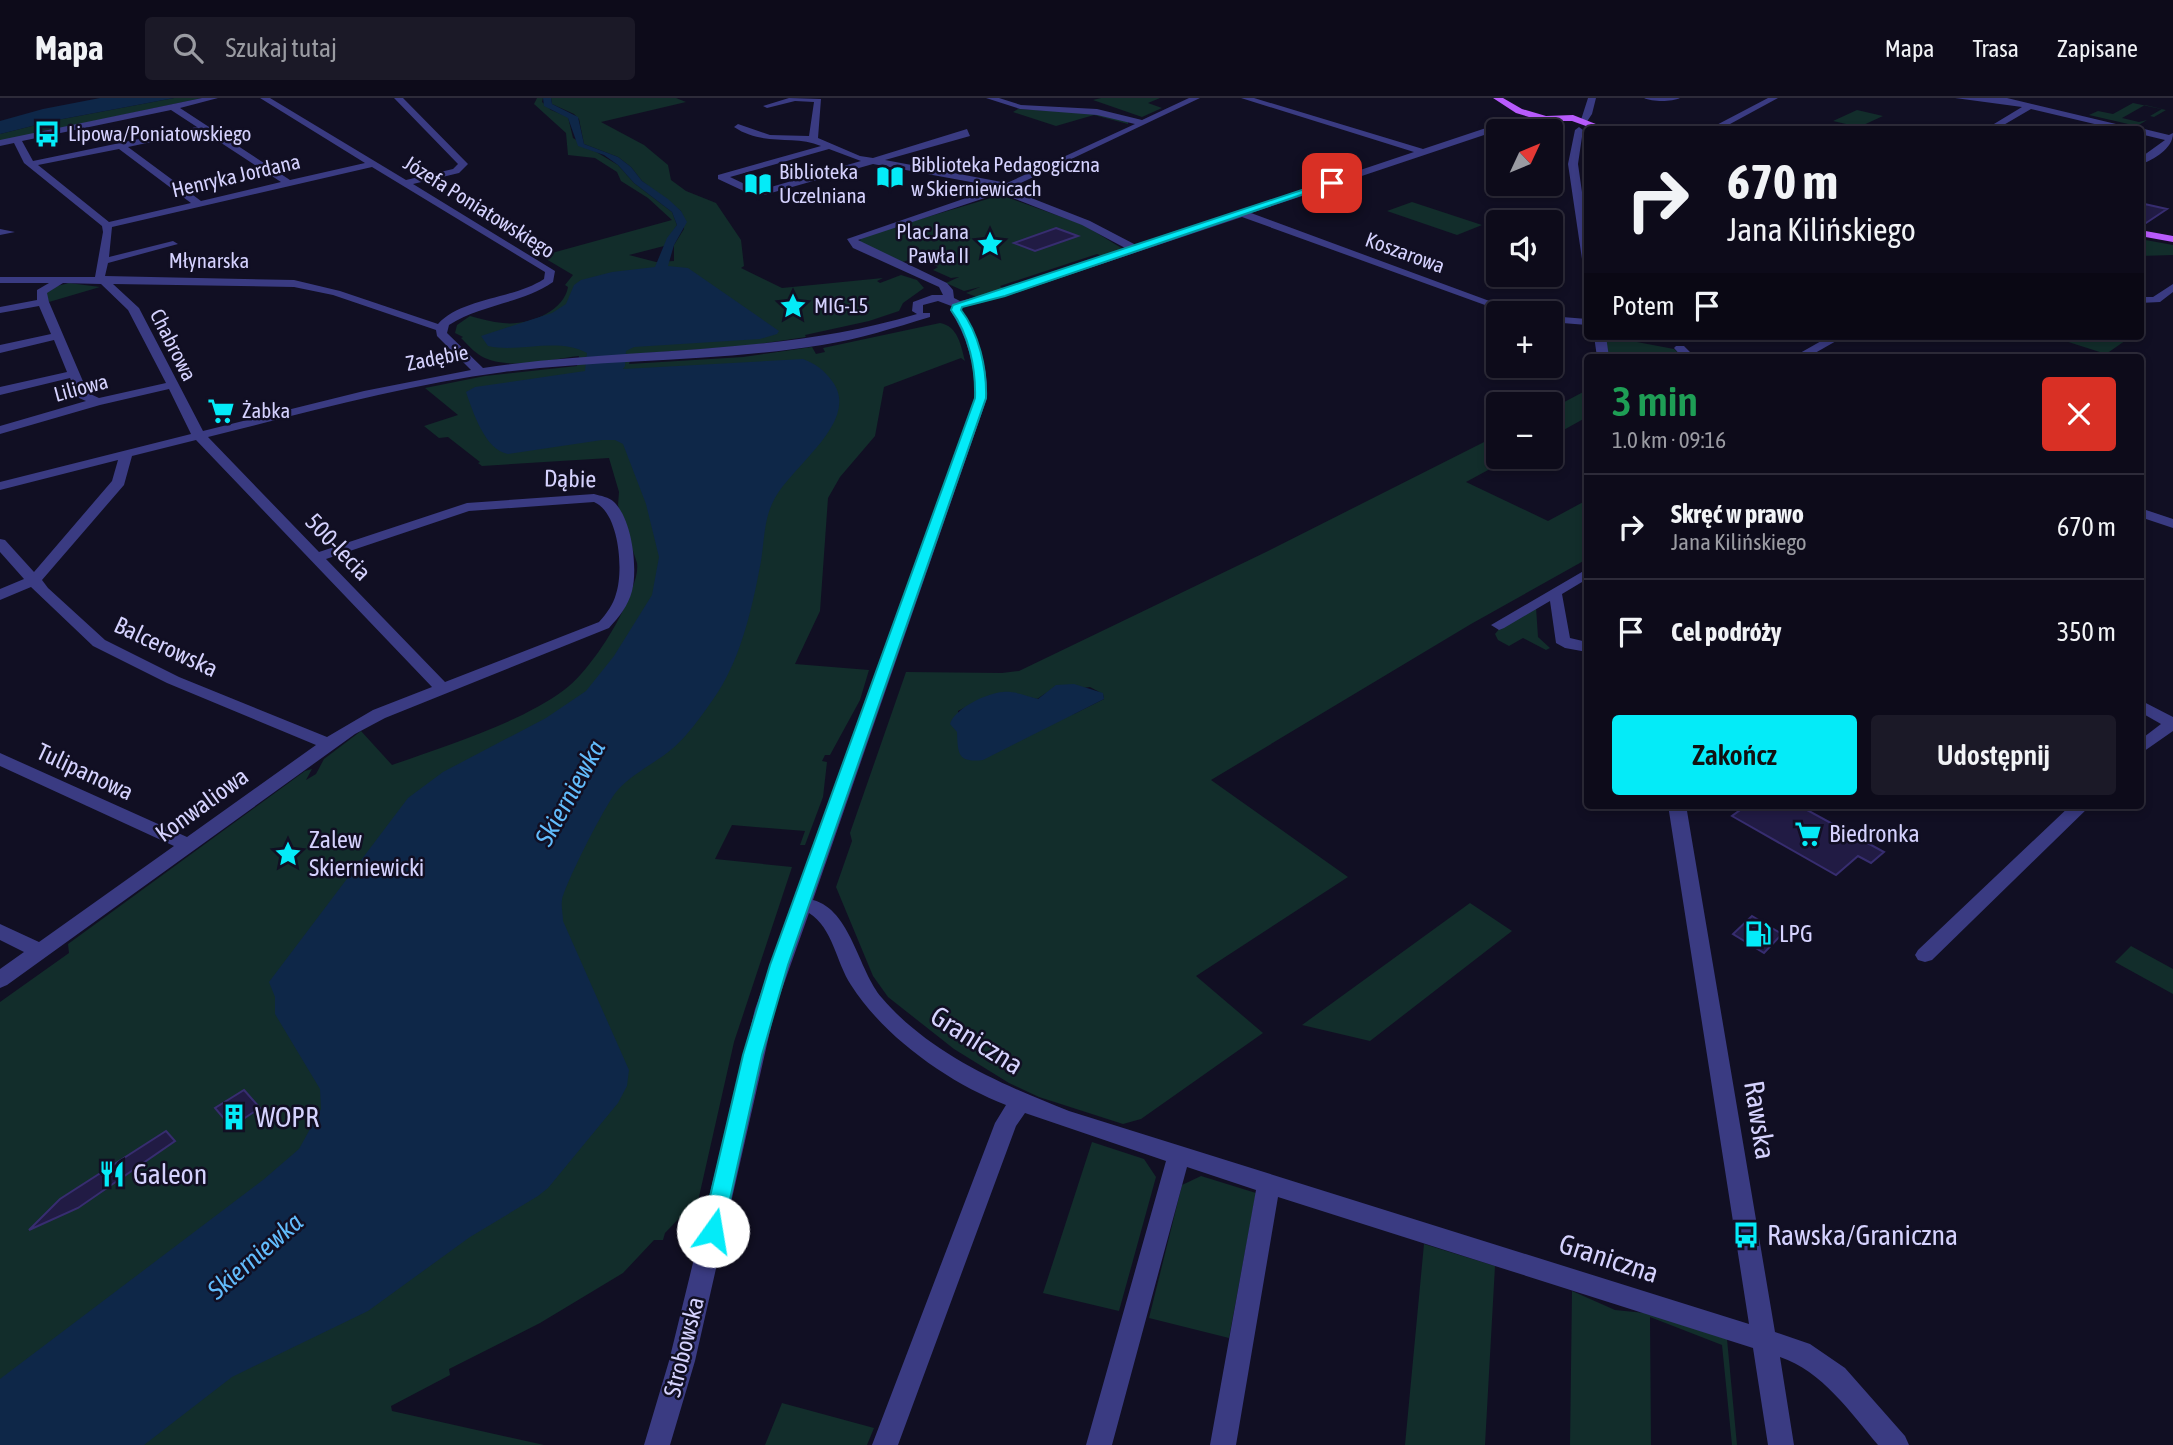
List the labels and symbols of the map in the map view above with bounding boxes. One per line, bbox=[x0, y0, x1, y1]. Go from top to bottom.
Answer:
bus stop icon: Lipowa/Poniatowskiego bbox=[32, 119, 62, 149]
north arrow bbox=[1486, 119, 1563, 196]
place label: Lipowa/Poniatowskiego bbox=[68, 121, 251, 145]
street label: Henryka Jordana bbox=[169, 149, 302, 201]
street label: Józefa Poniatowskiego bbox=[400, 150, 559, 262]
place label: Biblioteka Pedagogiczna w Skierniewicach bbox=[911, 152, 1100, 200]
pin bbox=[1302, 153, 1362, 213]
place label: Biblioteka Uczelniana bbox=[779, 159, 866, 207]
library icon: Biblioteka Pedagogiczna w Skierniewicach bbox=[875, 162, 905, 192]
library icon: Biblioteka Uczelniana bbox=[743, 169, 773, 199]
place label: Plac Jana Pawła II bbox=[896, 219, 969, 267]
street label: Koszarowa bbox=[1363, 227, 1448, 277]
place icon: Plac Jana Pawła II bbox=[975, 229, 1005, 259]
street label: Młynarska bbox=[169, 248, 249, 272]
place icon: MIG-15 bbox=[778, 291, 808, 321]
place label: MIG-15 bbox=[814, 293, 869, 317]
street label: Chabrowa bbox=[146, 305, 202, 384]
street label: Zadębie bbox=[404, 339, 470, 375]
street label: Liliowa bbox=[51, 368, 110, 406]
supermarket icon: Żabka bbox=[206, 396, 236, 426]
place label: Żabka bbox=[242, 398, 290, 422]
street label: Dąbie bbox=[544, 465, 596, 492]
street label: 500-lecia bbox=[300, 508, 377, 586]
street label: Balcerowska bbox=[110, 611, 222, 682]
water label: Skierniewka bbox=[528, 735, 611, 852]
street label: Tulipanowa bbox=[33, 737, 138, 806]
street label: Konwaliowa bbox=[150, 762, 253, 847]
supermarket icon: Biedronka bbox=[1793, 819, 1823, 849]
place label: Biedronka bbox=[1829, 820, 1920, 847]
place label: Zalew Skierniewicki bbox=[309, 826, 424, 881]
place icon: Zalew Skierniewicki bbox=[273, 839, 303, 869]
fuel station icon: LPG bbox=[1743, 919, 1773, 949]
place label: LPG bbox=[1779, 920, 1813, 947]
street label: Graniczna bbox=[925, 999, 1029, 1081]
street label: Rawska bbox=[1738, 1078, 1782, 1162]
place label: WOPR bbox=[255, 1101, 319, 1133]
building icon: WOPR bbox=[219, 1102, 249, 1132]
place label: Galeon bbox=[133, 1158, 207, 1190]
restaurant icon: Galeon bbox=[97, 1159, 127, 1189]
position arrow bbox=[676, 1194, 750, 1268]
water label: Skierniewka bbox=[201, 1207, 309, 1306]
place label: Rawska/Graniczna bbox=[1767, 1219, 1958, 1251]
bus stop icon: Rawska/Graniczna bbox=[1731, 1220, 1761, 1250]
street label: Graniczna bbox=[1555, 1227, 1663, 1289]
street label: Strobowska bbox=[658, 1294, 709, 1400]

